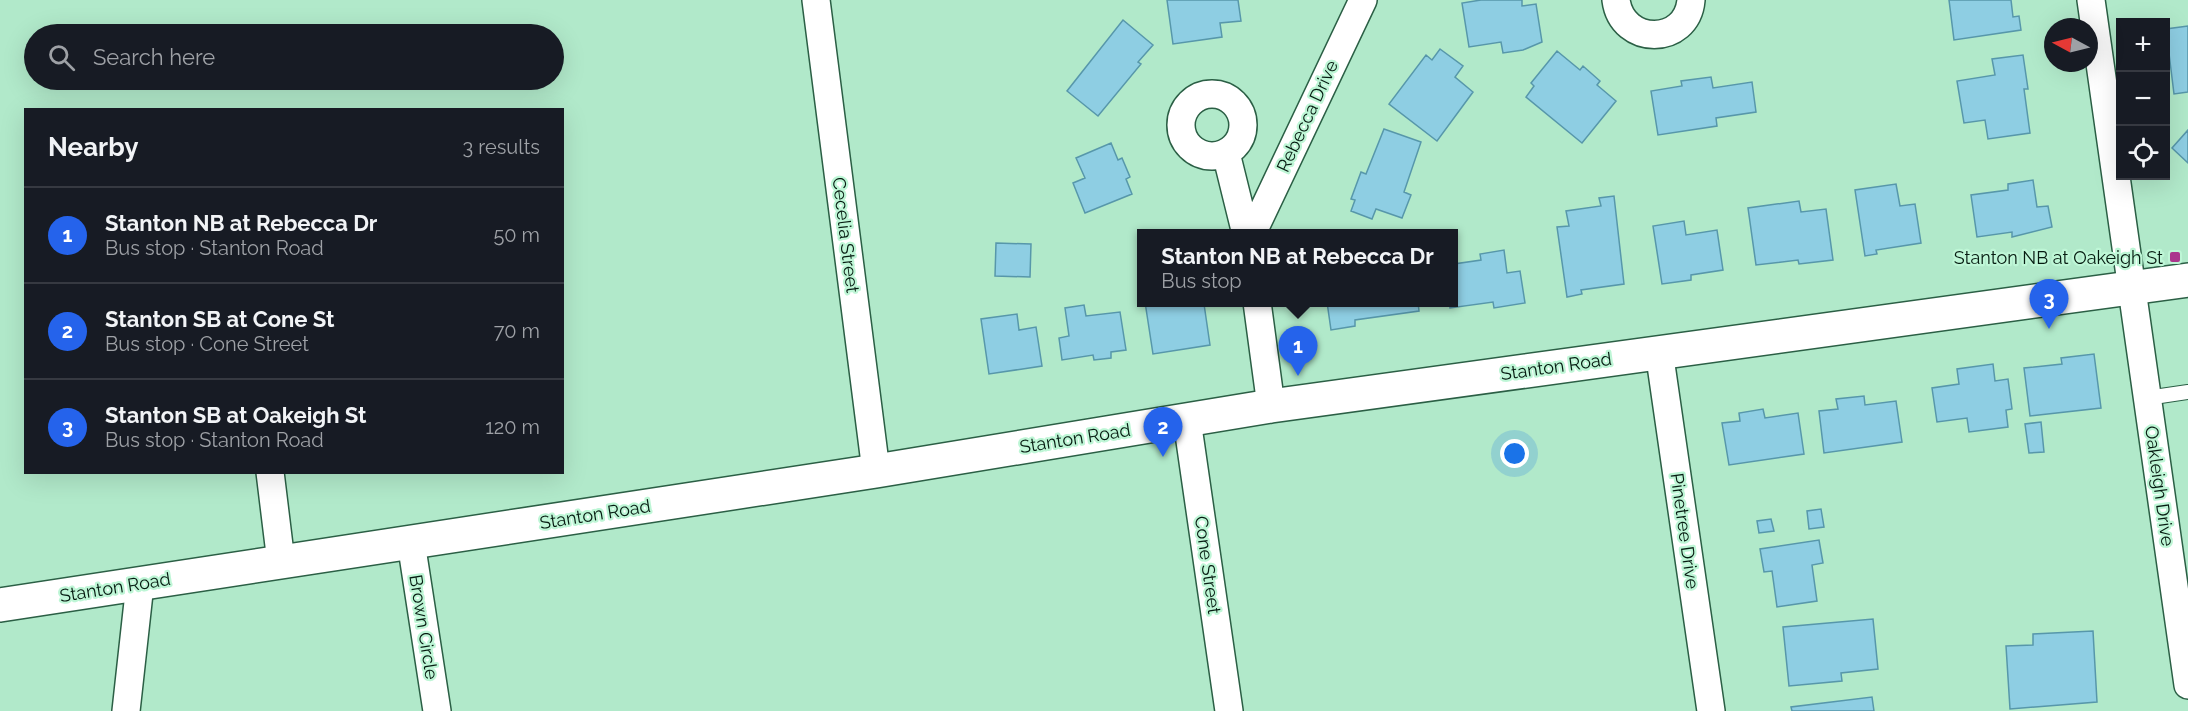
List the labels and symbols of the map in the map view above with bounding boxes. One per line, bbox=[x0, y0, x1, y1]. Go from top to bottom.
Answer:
north arrow bbox=[2044, 18, 2098, 72]
street label: Rebecca Drive bbox=[1272, 56, 1342, 175]
street label: Cecelia Street bbox=[828, 176, 864, 294]
place label: Stanton NB at Oakeigh St bbox=[1954, 247, 2163, 268]
marker: Stanton NB at Oakeigh St bbox=[2168, 250, 2182, 264]
pin: 3 bbox=[2030, 280, 2068, 329]
pin: 1 bbox=[1278, 326, 1318, 376]
street label: Stanton Road bbox=[1499, 348, 1613, 384]
pin: 2 bbox=[1144, 408, 1182, 457]
street label: Stanton Road bbox=[1018, 419, 1132, 457]
street label: Oakleigh Drive bbox=[2141, 424, 2179, 548]
your location bbox=[1500, 439, 1529, 468]
street label: Pinetree Drive bbox=[1666, 472, 1704, 591]
street label: Stanton Road bbox=[538, 495, 652, 533]
street label: Cone Street bbox=[1191, 515, 1225, 615]
street label: Stanton Road bbox=[58, 568, 172, 606]
street label: Brown Circle bbox=[405, 573, 443, 681]

